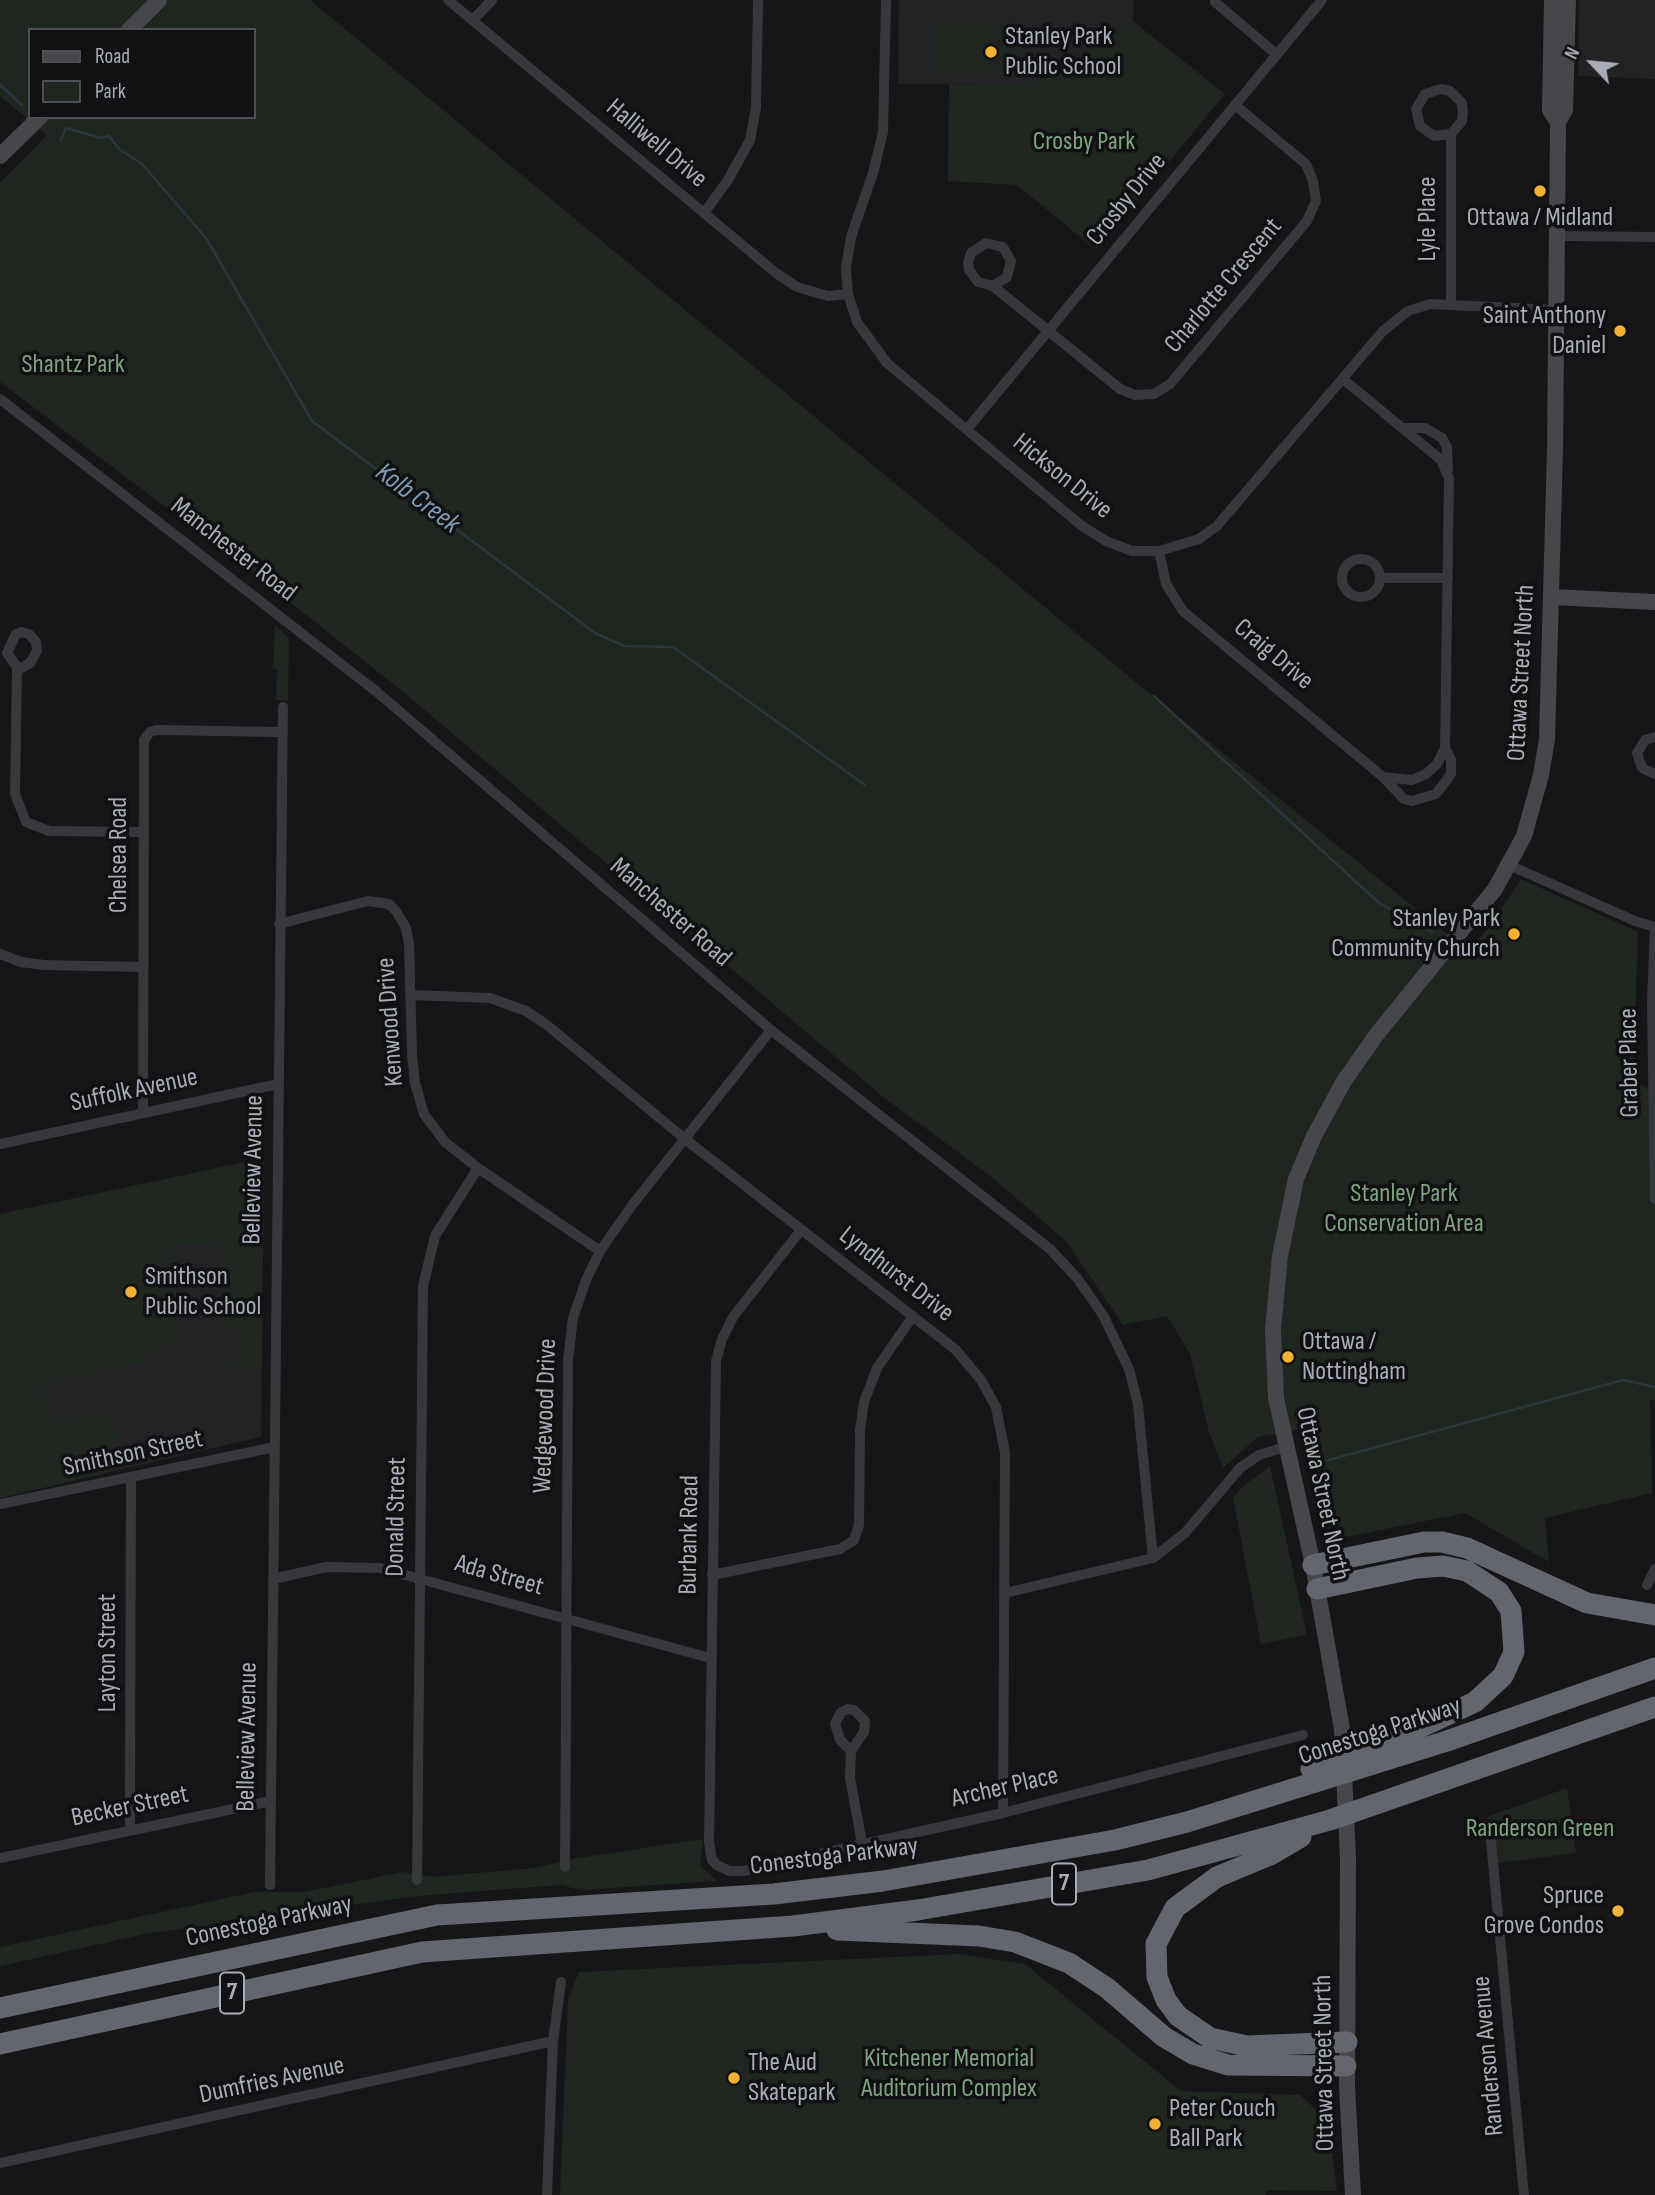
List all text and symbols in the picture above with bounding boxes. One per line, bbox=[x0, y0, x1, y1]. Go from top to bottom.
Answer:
place label: Stanley Park Public School bbox=[1005, 21, 1121, 82]
legend bbox=[28, 28, 256, 119]
north arrow bbox=[1557, 28, 1627, 98]
text: Road bbox=[95, 44, 130, 69]
marker: Stanley Park Public School bbox=[983, 44, 999, 60]
text: N bbox=[1560, 44, 1585, 63]
text: Park bbox=[95, 79, 126, 104]
street label: Halliwell Drive bbox=[599, 93, 713, 195]
park label: Crosby Park bbox=[1033, 126, 1135, 158]
street label: Crosby Drive bbox=[1080, 148, 1174, 252]
street label: Lyle Place bbox=[1412, 176, 1444, 262]
marker: Ottawa / Midland bbox=[1532, 183, 1548, 199]
place label: Ottawa / Midland bbox=[1467, 202, 1613, 234]
street label: Charlotte Crescent bbox=[1159, 212, 1289, 360]
place label: Saint Anthony Daniel bbox=[1483, 300, 1606, 362]
marker: Saint Anthony Daniel bbox=[1612, 323, 1628, 339]
park label: Shantz Park bbox=[21, 349, 125, 381]
street label: Hickson Drive bbox=[1006, 427, 1118, 527]
water label: Kolb Creek bbox=[368, 456, 466, 542]
street label: Manchester Road bbox=[164, 491, 302, 609]
street label: Ottawa Street North bbox=[1502, 584, 1542, 762]
street label: Craig Drive bbox=[1227, 613, 1319, 697]
street label: Chelsea Road bbox=[103, 797, 135, 913]
street label: Manchester Road bbox=[603, 852, 737, 974]
place label: Stanley Park Community Church bbox=[1331, 903, 1500, 964]
marker: Stanley Park Community Church bbox=[1506, 926, 1522, 942]
street label: Kenwood Drive bbox=[371, 956, 411, 1088]
street label: Graber Place bbox=[1613, 1008, 1647, 1118]
street label: Suffolk Avenue bbox=[67, 1062, 201, 1120]
street label: Belleview Avenue bbox=[237, 1095, 271, 1245]
park label: Stanley Park Conservation Area bbox=[1324, 1178, 1484, 1240]
street label: Lyndhurst Drive bbox=[832, 1221, 960, 1329]
place label: Smithson Public School bbox=[145, 1261, 261, 1322]
marker: Smithson Public School bbox=[123, 1284, 139, 1300]
place label: Ottawa / Nottingham bbox=[1302, 1326, 1406, 1388]
street label: Wedgewood Drive bbox=[528, 1338, 564, 1494]
marker: Ottawa / Nottingham bbox=[1280, 1349, 1296, 1365]
street label: Ottawa Street North bbox=[1288, 1404, 1356, 1584]
street label: Smithson Street bbox=[60, 1424, 206, 1484]
street label: Donald Street bbox=[380, 1457, 414, 1577]
street label: Burbank Road bbox=[673, 1475, 707, 1595]
street label: Ada Street bbox=[451, 1549, 547, 1603]
street label: Layton Street bbox=[92, 1594, 124, 1712]
street label: Belleview Avenue bbox=[231, 1662, 265, 1812]
street label: Conestoga Parkway bbox=[1295, 1691, 1465, 1773]
street label: Archer Place bbox=[948, 1761, 1062, 1815]
street label: Becker Street bbox=[69, 1779, 191, 1835]
park label: Randerson Green bbox=[1466, 1813, 1614, 1845]
street label: Conestoga Parkway bbox=[748, 1831, 920, 1883]
road number: 7 bbox=[1052, 1864, 1076, 1905]
place label: Spruce Grove Condos bbox=[1484, 1880, 1604, 1941]
street label: Conestoga Parkway bbox=[183, 1889, 355, 1955]
marker: Spruce Grove Condos bbox=[1610, 1903, 1626, 1919]
road number: 7 bbox=[220, 1972, 244, 2014]
street label: Ottawa Street North bbox=[1308, 1974, 1342, 2152]
street label: Randerson Avenue bbox=[1466, 1975, 1512, 2137]
park label: Kitchener Memorial Auditorium Complex bbox=[861, 2043, 1037, 2104]
place label: The Aud Skatepark bbox=[748, 2047, 835, 2108]
street label: Dumfries Avenue bbox=[197, 2050, 347, 2112]
marker: The Aud Skatepark bbox=[726, 2070, 742, 2086]
place label: Peter Couch Ball Park bbox=[1169, 2093, 1276, 2154]
marker: Peter Couch Ball Park bbox=[1147, 2116, 1163, 2132]

